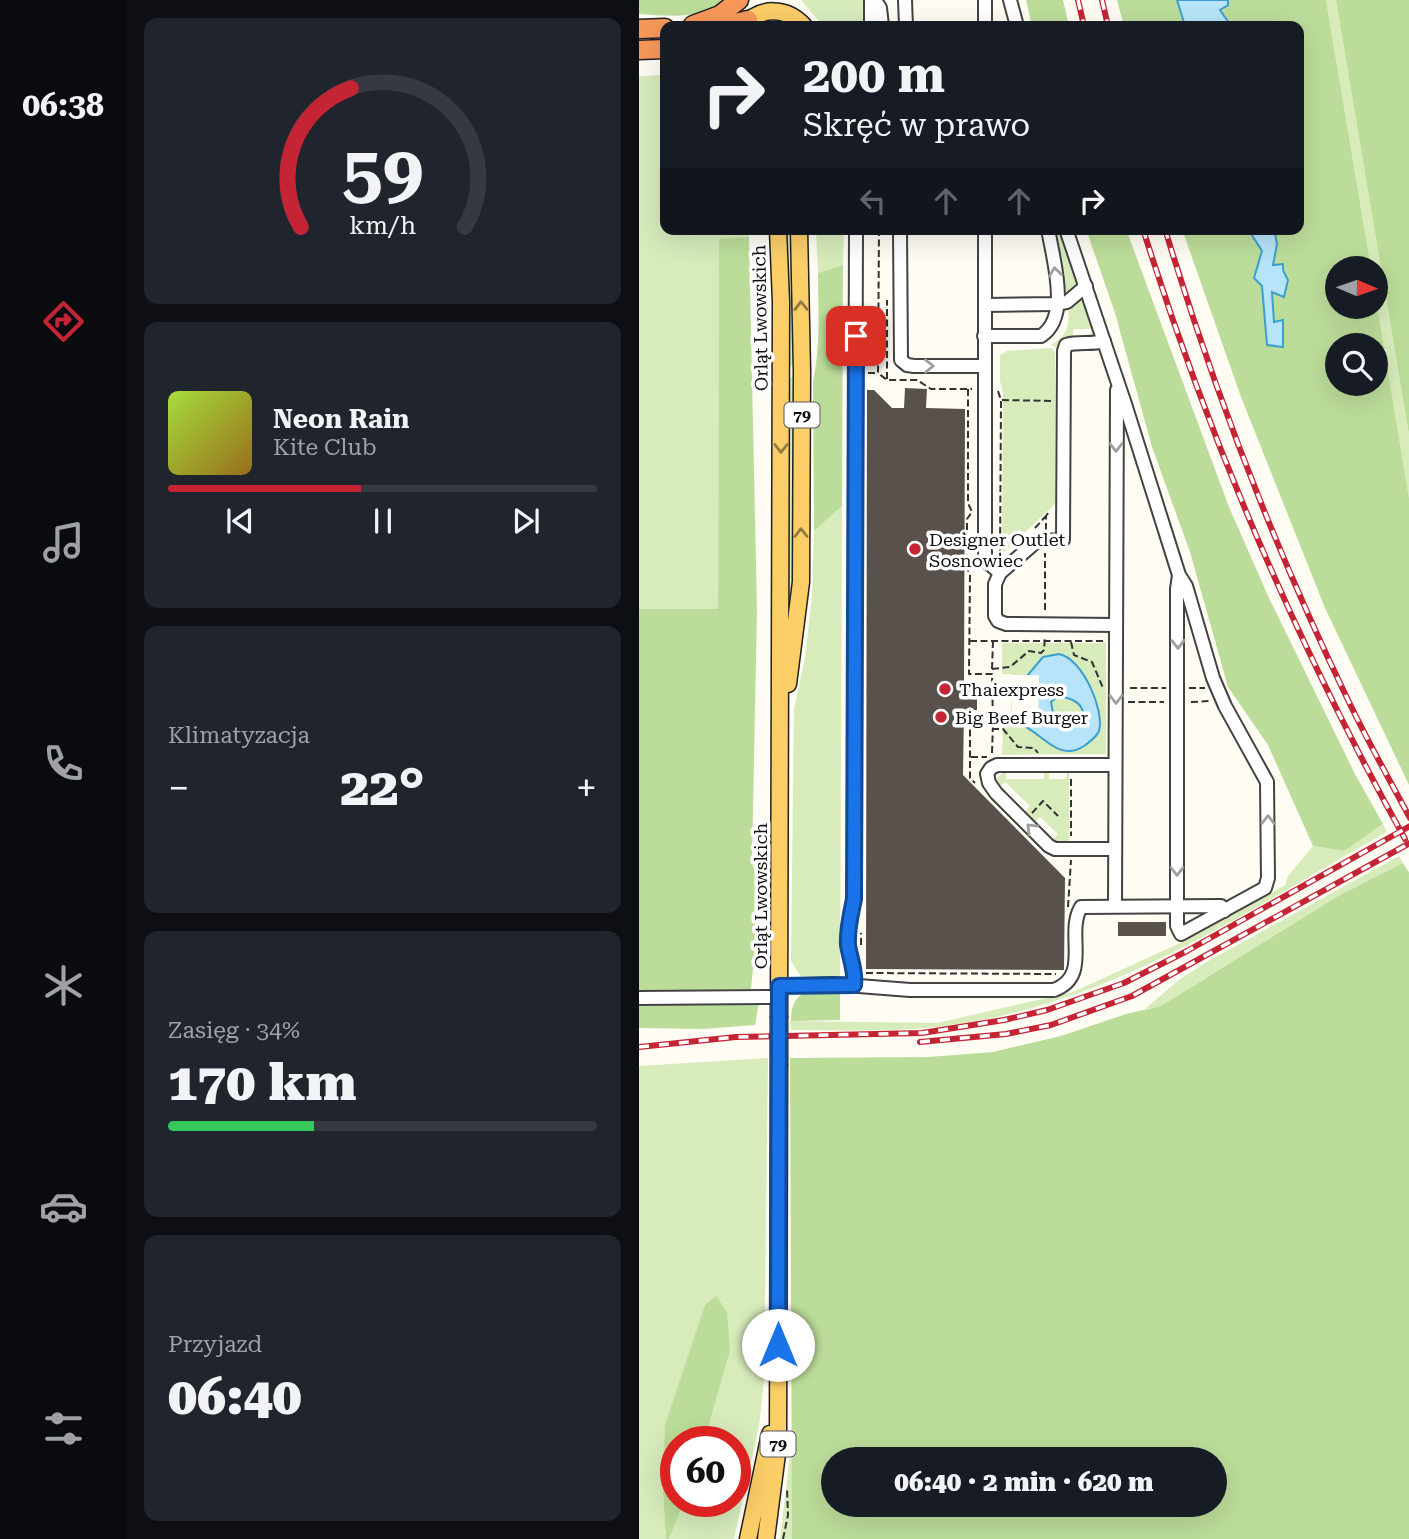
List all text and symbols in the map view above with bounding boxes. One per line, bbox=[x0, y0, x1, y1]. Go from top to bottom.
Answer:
text: 200 m bbox=[803, 47, 945, 104]
icon: right bbox=[688, 49, 779, 140]
text: 06:38 bbox=[22, 86, 104, 124]
text: Skręć w prawo bbox=[803, 106, 1030, 144]
text: 59 bbox=[342, 130, 423, 215]
icon: left bbox=[854, 182, 892, 220]
icon: ahead bbox=[927, 182, 965, 220]
icon: ahead bbox=[1000, 182, 1038, 220]
icon: right bbox=[1073, 182, 1111, 220]
text: km/h bbox=[349, 211, 416, 240]
street label: Orląt Lwowskich bbox=[748, 244, 772, 391]
north arrow bbox=[1325, 256, 1388, 318]
map controls bbox=[1325, 256, 1388, 396]
one-way arrow bbox=[1048, 266, 1063, 278]
icon: directions bbox=[39, 297, 88, 346]
one-way arrow bbox=[793, 300, 809, 310]
pin bbox=[826, 306, 886, 366]
icon: arrive bbox=[837, 317, 875, 355]
button: search bbox=[1325, 333, 1388, 396]
one-way arrow bbox=[924, 358, 934, 374]
road number: 79 bbox=[785, 402, 819, 428]
text: Neon Rain bbox=[273, 404, 409, 434]
text: Kite Club bbox=[273, 434, 377, 461]
one-way arrow bbox=[1109, 442, 1124, 453]
one-way arrow bbox=[773, 443, 789, 454]
icon: previous bbox=[221, 502, 259, 540]
icon: pause bbox=[364, 502, 402, 540]
icon: next bbox=[507, 502, 545, 540]
icon: music bbox=[39, 518, 88, 567]
one-way arrow bbox=[794, 527, 809, 538]
place label: Designer Outlet Sosnowiec bbox=[929, 529, 1066, 571]
marker: Designer Outlet Sosnowiec bbox=[907, 541, 923, 557]
one-way arrow bbox=[1170, 639, 1186, 649]
place label: Thaiexpress bbox=[959, 679, 1064, 700]
marker: Thaiexpress bbox=[937, 681, 953, 697]
one-way arrow bbox=[1108, 694, 1123, 705]
place label: Big Beef Burger bbox=[955, 707, 1088, 728]
marker: Big Beef Burger bbox=[933, 709, 949, 725]
text: Klimatyzacja bbox=[168, 722, 310, 749]
icon: phone bbox=[39, 739, 88, 788]
text: 22° bbox=[340, 757, 425, 818]
text: − bbox=[168, 766, 189, 810]
text: + bbox=[576, 766, 597, 810]
one-way arrow bbox=[1260, 815, 1275, 826]
street label: Orląt Lwowskich bbox=[750, 822, 771, 969]
one-way arrow bbox=[1026, 823, 1039, 836]
one-way arrow bbox=[1169, 866, 1185, 877]
icon: climate bbox=[39, 961, 88, 1010]
text: Zasięg · 34% bbox=[168, 1017, 300, 1044]
text: 170 km bbox=[168, 1052, 356, 1113]
icon: car bbox=[39, 1182, 88, 1231]
position arrow bbox=[741, 1308, 815, 1382]
text: Przyjazd bbox=[168, 1331, 262, 1358]
text: 06:40 bbox=[168, 1366, 302, 1427]
icon: filters bbox=[39, 1404, 88, 1453]
speed limit sign: 60 bbox=[660, 1426, 751, 1517]
road number: 79 bbox=[761, 1432, 795, 1456]
text: 06:40 · 2 min · 620 m bbox=[894, 1467, 1154, 1497]

